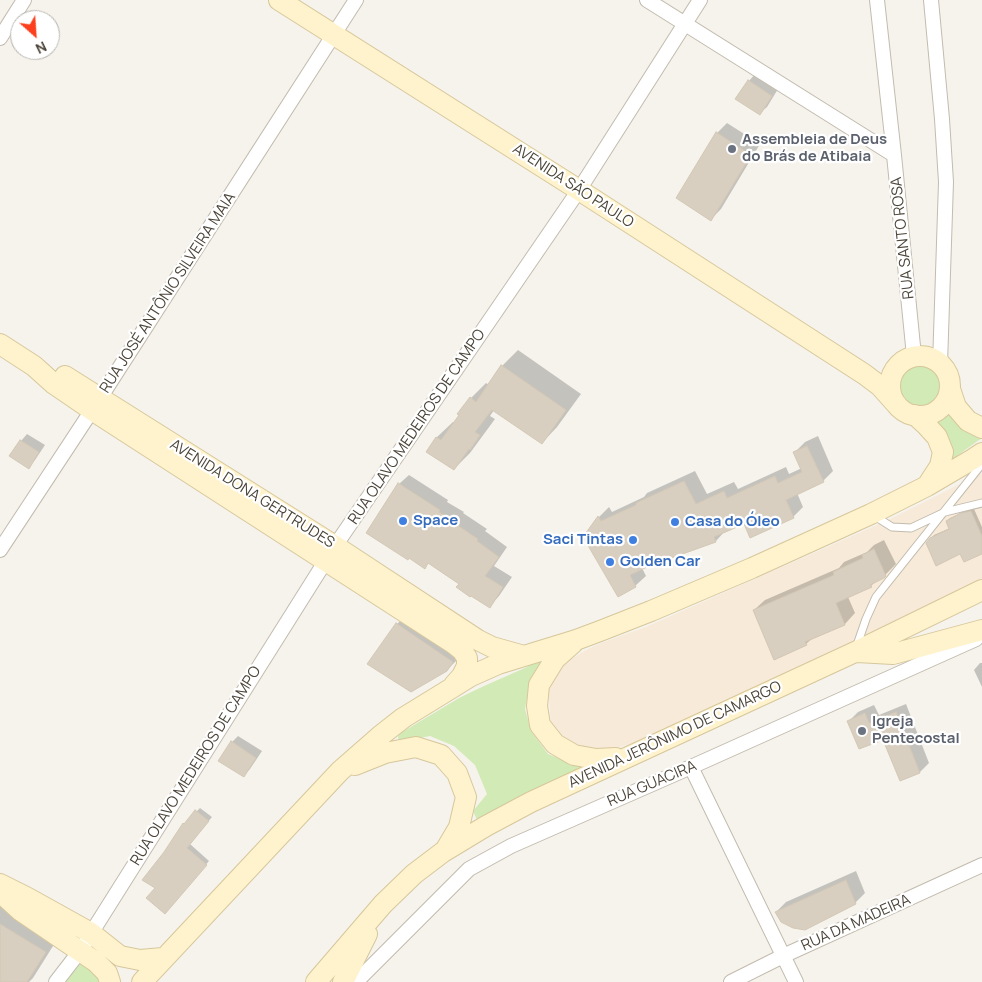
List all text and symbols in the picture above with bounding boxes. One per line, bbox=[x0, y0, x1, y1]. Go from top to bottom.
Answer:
north arrow bbox=[10, 10, 60, 60]
text: N bbox=[33, 37, 50, 59]
place label: Assembleia de Deus do Brás de Atibaia bbox=[742, 131, 887, 166]
street label: AVENIDA SÃO PAULO bbox=[509, 140, 637, 232]
marker: Assembleia de Deus do Brás de Atibaia bbox=[726, 143, 738, 155]
street label: RUA SANTO ROSA bbox=[888, 176, 918, 300]
street label: RUA JOSÉ ANTÔNIO SILVEIRA MAIA bbox=[96, 189, 240, 397]
street label: RUA OLAVO MEDEIROS DE CAMPO bbox=[345, 326, 489, 528]
street label: AVENIDA DONA GERTRUDES bbox=[166, 436, 338, 552]
place label: Space bbox=[413, 512, 458, 530]
place label: Casa do Óleo bbox=[685, 513, 780, 531]
marker: Space bbox=[397, 515, 409, 527]
marker: Casa do Óleo bbox=[669, 516, 681, 528]
place label: Saci Tintas bbox=[543, 531, 623, 549]
marker: Saci Tintas bbox=[627, 534, 639, 546]
place label: Golden Car bbox=[620, 553, 701, 571]
marker: Golden Car bbox=[604, 556, 616, 568]
street label: RUA OLAVO MEDEIROS DE CAMPO bbox=[127, 663, 265, 869]
street label: AVENIDA JERÔNIMO DE CAMARGO bbox=[566, 678, 784, 792]
place label: Igreja Pentecostal bbox=[872, 713, 960, 748]
marker: Igreja Pentecostal bbox=[856, 725, 868, 737]
street label: RUA GUACIRA bbox=[605, 757, 699, 811]
street label: RUA DA MADEIRA bbox=[799, 891, 913, 955]

